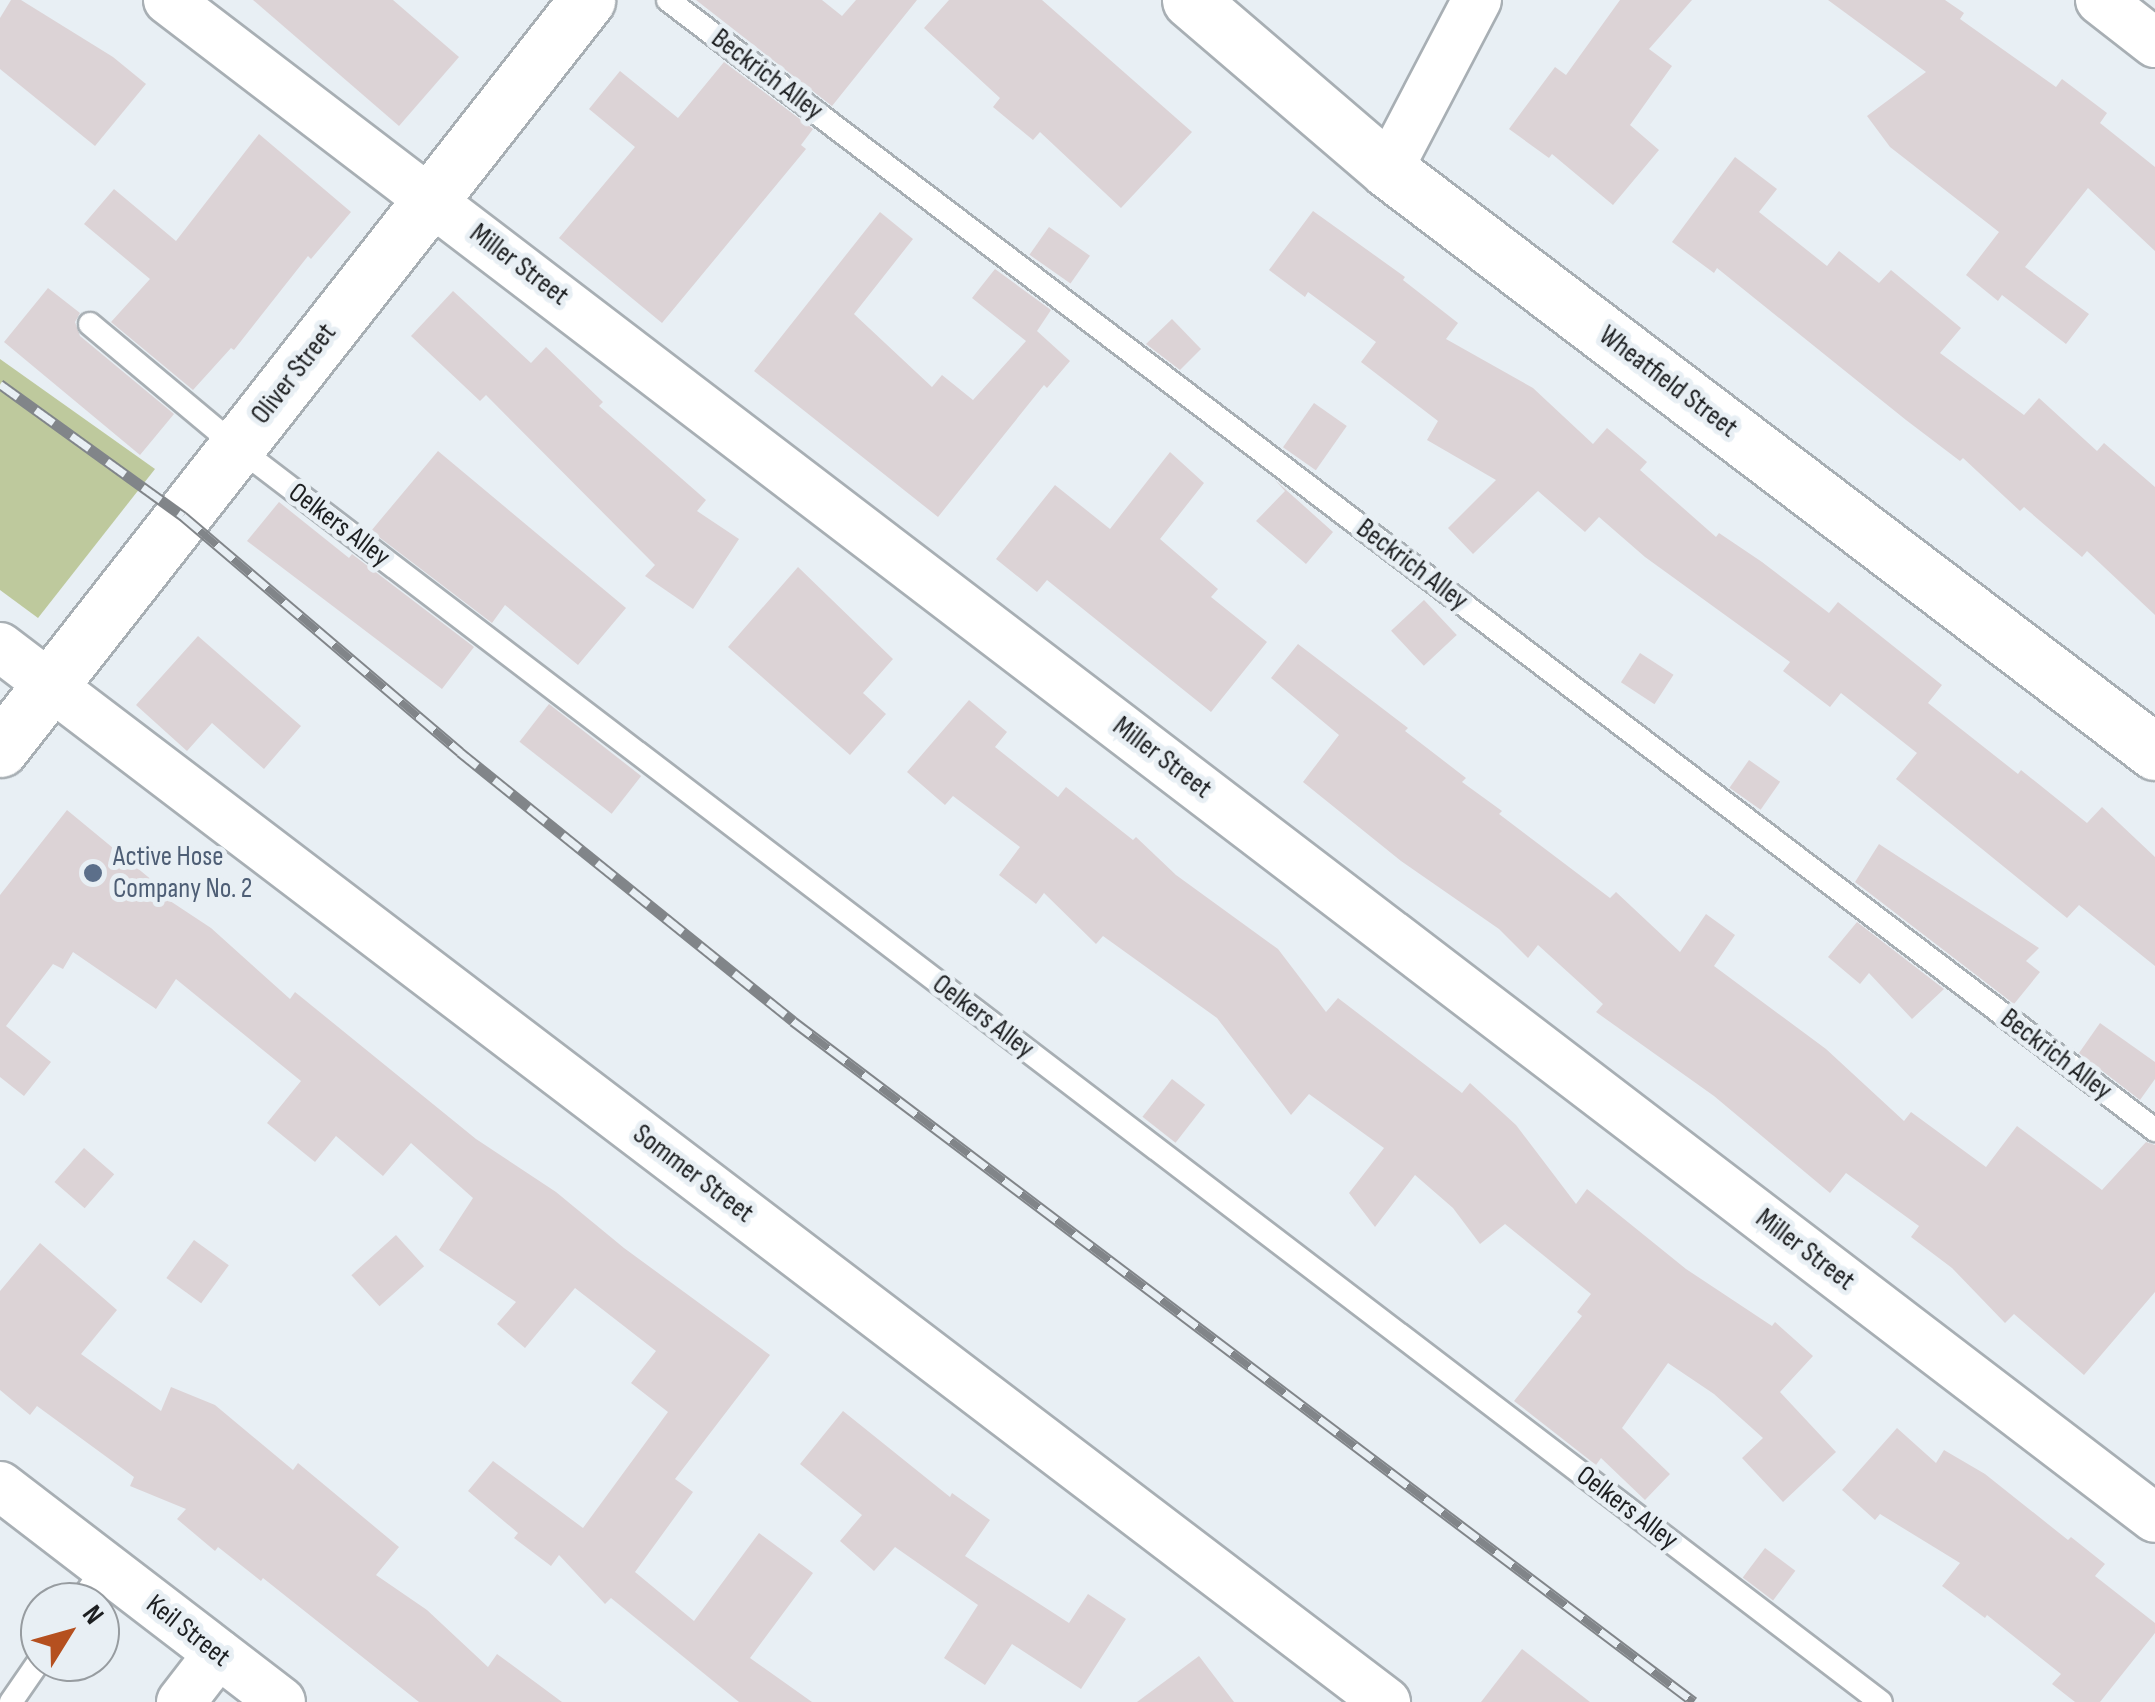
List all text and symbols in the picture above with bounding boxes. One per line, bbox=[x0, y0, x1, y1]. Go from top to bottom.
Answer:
street label: Beckrich Alley bbox=[705, 22, 829, 128]
street label: Miller Street bbox=[463, 217, 575, 313]
street label: Oliver Street bbox=[244, 317, 344, 431]
street label: Wheatfield Street bbox=[1592, 319, 1744, 445]
street label: Oelkers Alley bbox=[282, 476, 396, 574]
street label: Beckrich Alley bbox=[1350, 512, 1474, 618]
street label: Miller Street bbox=[1106, 710, 1218, 806]
place label: Active Hose Company No. 2 bbox=[113, 840, 252, 906]
marker: Active Hose Company No. 2 bbox=[82, 862, 104, 884]
street label: Oelkers Alley bbox=[926, 968, 1040, 1066]
street label: Beckrich Alley bbox=[1994, 1002, 2118, 1108]
street label: Sommer Street bbox=[626, 1118, 760, 1230]
street label: Miller Street bbox=[1749, 1202, 1861, 1298]
street label: Oelkers Alley bbox=[1570, 1459, 1684, 1557]
north arrow bbox=[20, 1582, 120, 1682]
street label: Keil Street bbox=[139, 1588, 237, 1674]
text: N bbox=[75, 1599, 110, 1631]

